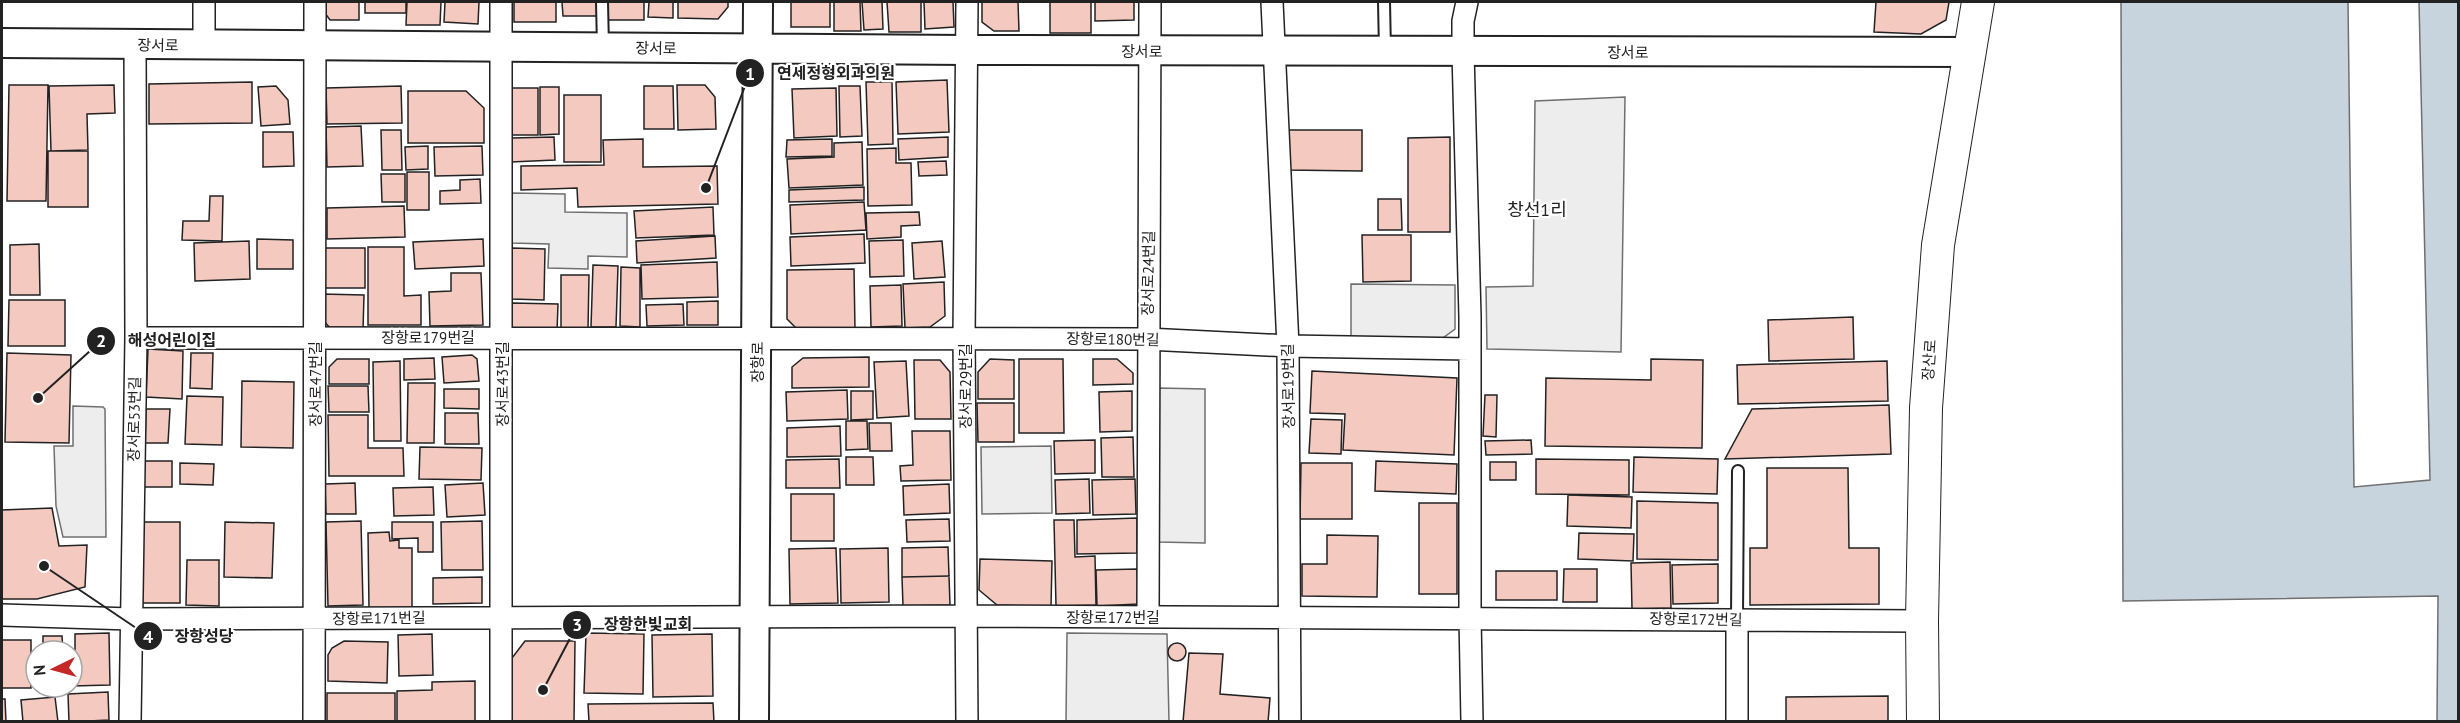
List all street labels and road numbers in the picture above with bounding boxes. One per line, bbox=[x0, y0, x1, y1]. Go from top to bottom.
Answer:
street label: 장서로 bbox=[137, 35, 179, 55]
street label: 장서로 bbox=[635, 38, 677, 58]
street label: 장서로 bbox=[1121, 42, 1163, 61]
street label: 장서로 bbox=[1607, 43, 1649, 62]
street label: 장서로24번길 bbox=[1138, 230, 1158, 316]
street label: 장항로179번길 bbox=[381, 328, 475, 347]
street label: 장항로180번길 bbox=[1066, 329, 1160, 349]
street label: 장산로 bbox=[1918, 339, 1940, 381]
street label: 장서로47번길 bbox=[306, 341, 325, 427]
street label: 장서로43번길 bbox=[493, 341, 512, 427]
street label: 장항로 bbox=[748, 341, 767, 383]
street label: 장서로29번길 bbox=[956, 343, 975, 429]
street label: 장서로19번길 bbox=[1278, 343, 1298, 429]
street label: 장서로53번길 bbox=[124, 376, 144, 462]
street label: 장항로171번길 bbox=[332, 608, 426, 628]
street label: 장항로172번길 bbox=[1066, 608, 1160, 627]
street label: 장항로172번길 bbox=[1649, 609, 1743, 629]

